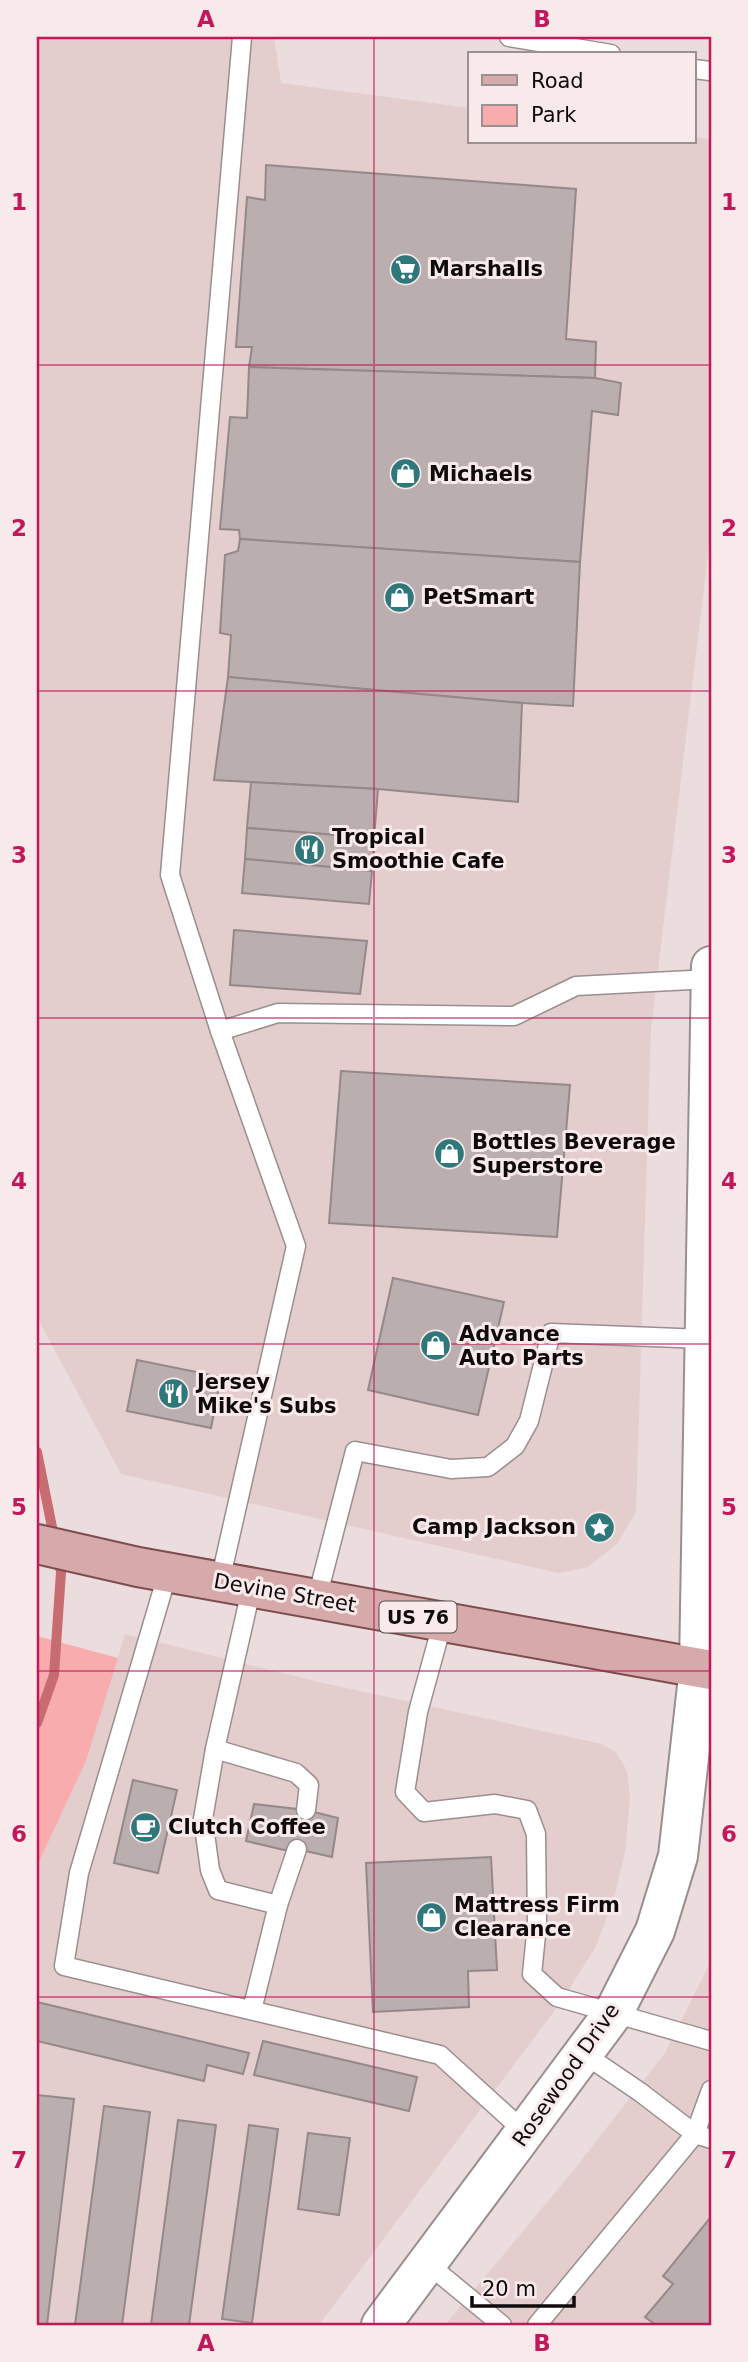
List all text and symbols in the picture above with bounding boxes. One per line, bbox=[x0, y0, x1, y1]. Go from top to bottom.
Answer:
text: A bbox=[197, 6, 215, 32]
text: B bbox=[533, 6, 551, 32]
legend bbox=[468, 52, 696, 144]
text: Road bbox=[531, 69, 584, 93]
text: Park bbox=[531, 103, 577, 127]
text: 1 bbox=[11, 189, 27, 215]
text: 1 bbox=[721, 189, 737, 215]
supermarket icon: Marshalls bbox=[389, 252, 423, 286]
place label: Marshalls bbox=[429, 257, 543, 281]
shop icon: Michaels bbox=[389, 457, 423, 491]
place label: Michaels bbox=[429, 462, 533, 486]
text: 2 bbox=[11, 515, 27, 541]
text: 2 bbox=[721, 515, 737, 541]
shop icon: PetSmart bbox=[383, 580, 417, 614]
place label: PetSmart bbox=[423, 585, 534, 609]
place label: Tropical Smoothie Cafe bbox=[332, 825, 505, 873]
restaurant icon: Tropical Smoothie Cafe bbox=[292, 832, 326, 866]
text: 3 bbox=[11, 842, 27, 868]
text: 3 bbox=[721, 842, 737, 868]
place label: Bottles Beverage Superstore bbox=[472, 1130, 676, 1178]
shop icon: Bottles Beverage Superstore bbox=[432, 1137, 466, 1171]
text: 4 bbox=[11, 1168, 27, 1194]
text: 4 bbox=[721, 1168, 737, 1194]
place label: Advance Auto Parts bbox=[459, 1322, 584, 1370]
shop icon: Advance Auto Parts bbox=[419, 1329, 453, 1363]
place label: Jersey Mike's Subs bbox=[195, 1370, 337, 1418]
restaurant icon: Jersey Mike's Subs bbox=[157, 1377, 191, 1411]
text: 5 bbox=[11, 1494, 27, 1520]
text: 5 bbox=[721, 1494, 737, 1520]
place icon: Camp Jackson bbox=[582, 1510, 616, 1544]
place label: Camp Jackson bbox=[412, 1515, 576, 1539]
street label: Devine Street bbox=[212, 1569, 358, 1617]
road number: US 76 bbox=[380, 1602, 457, 1632]
cafe icon: Clutch Coffee bbox=[128, 1810, 162, 1844]
place label: Clutch Coffee bbox=[168, 1815, 326, 1839]
text: 6 bbox=[11, 1821, 27, 1847]
text: 6 bbox=[721, 1821, 737, 1847]
place label: Mattress Firm Clearance bbox=[454, 1893, 620, 1941]
shop icon: Mattress Firm Clearance bbox=[414, 1900, 448, 1934]
street label: Rosewood Drive bbox=[508, 1999, 624, 2151]
text: 7 bbox=[11, 2147, 27, 2173]
text: 7 bbox=[721, 2147, 737, 2173]
scale bar bbox=[472, 2264, 573, 2308]
text: 20 m bbox=[482, 2277, 536, 2301]
text: A bbox=[197, 2330, 215, 2356]
text: B bbox=[533, 2330, 551, 2356]

